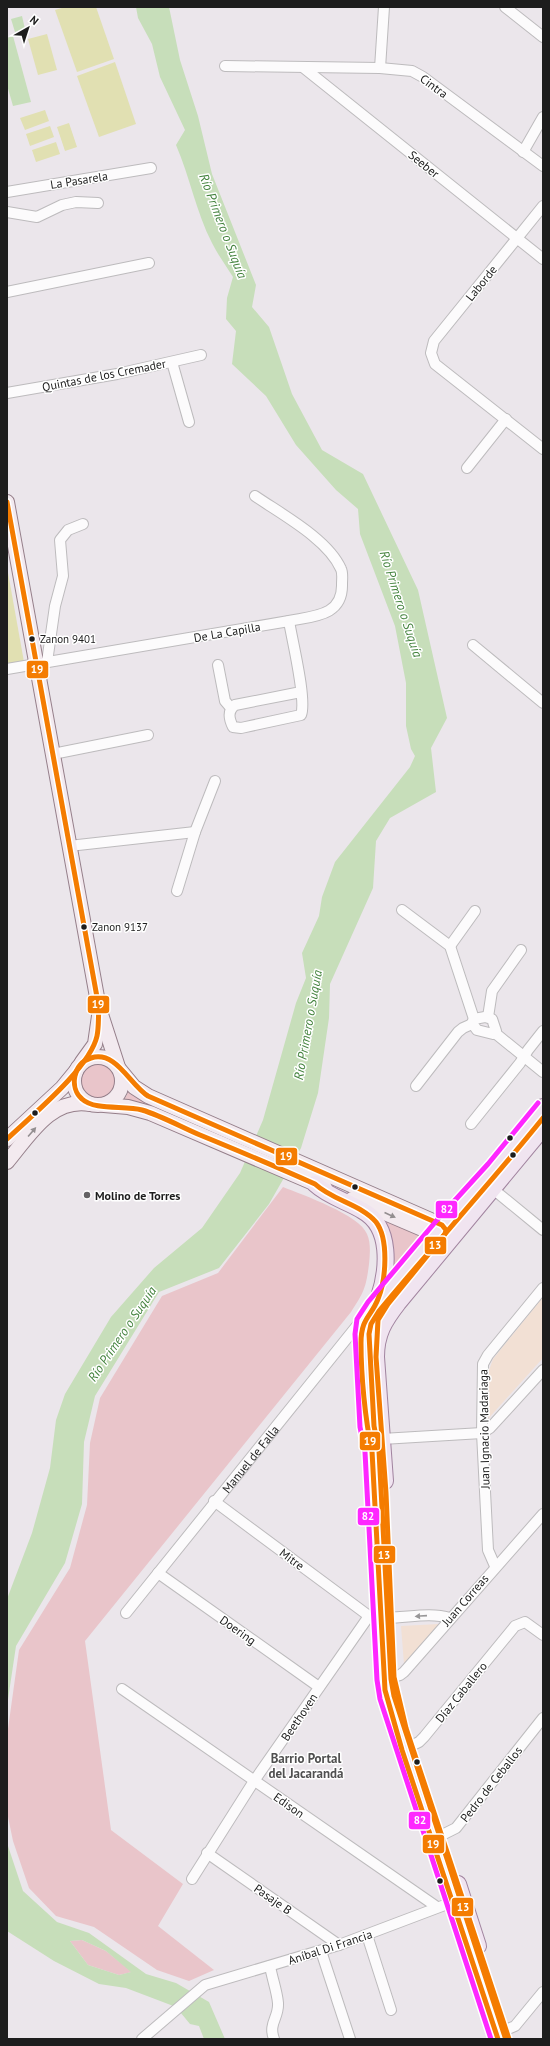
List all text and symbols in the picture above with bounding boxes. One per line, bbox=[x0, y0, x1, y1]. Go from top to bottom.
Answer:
north arrow bbox=[8, 8, 48, 48]
text: N bbox=[27, 13, 42, 28]
street label: Cintra bbox=[417, 71, 451, 101]
street label: Seeber bbox=[406, 147, 442, 181]
street label: La Pasarela bbox=[49, 168, 109, 192]
water label: Río Primero o Suquía bbox=[195, 171, 251, 282]
street label: Laborde bbox=[462, 262, 500, 304]
street label: Quintas de los Cremader bbox=[41, 356, 167, 394]
water label: Río Primero o Suquía bbox=[376, 548, 426, 660]
street label: De La Capilla bbox=[192, 619, 262, 645]
place label: Zanon 9401 bbox=[40, 632, 96, 646]
marker: Zanon 9401 bbox=[27, 634, 37, 644]
line badge: 19 bbox=[26, 660, 49, 679]
text: 19 bbox=[31, 662, 43, 676]
place label: Zanon 9137 bbox=[92, 920, 148, 934]
marker: Zanon 9137 bbox=[79, 922, 89, 932]
water label: Río Primero o Suquía bbox=[290, 968, 326, 1081]
line badge: 19 bbox=[87, 995, 110, 1014]
text: 19 bbox=[92, 997, 104, 1011]
unlabelled marker bbox=[30, 1108, 40, 1118]
one-way arrow bbox=[27, 1127, 37, 1137]
unlabelled marker bbox=[505, 1133, 515, 1143]
line badge: 19 bbox=[275, 1147, 298, 1166]
text: 19 bbox=[280, 1149, 292, 1163]
unlabelled marker bbox=[508, 1150, 518, 1160]
unlabelled marker bbox=[350, 1182, 360, 1192]
place label: Molino de Torres bbox=[95, 1188, 180, 1203]
marker: Molino de Torres bbox=[82, 1190, 92, 1200]
line badge: 82 bbox=[435, 1200, 458, 1219]
text: 82 bbox=[441, 1202, 453, 1216]
one-way arrow bbox=[385, 1212, 397, 1218]
line badge: 13 bbox=[424, 1236, 447, 1255]
text: 13 bbox=[429, 1238, 441, 1252]
water label: Río Primero o Suquía bbox=[84, 1283, 161, 1385]
street label: Juan Ignacio Madariaga bbox=[475, 1369, 493, 1490]
street label: Manuel de Falla bbox=[218, 1422, 282, 1495]
line badge: 19 bbox=[359, 1431, 381, 1451]
text: 19 bbox=[364, 1434, 376, 1448]
line badge: 82 bbox=[357, 1507, 380, 1526]
text: 82 bbox=[362, 1509, 374, 1523]
street label: Mitre bbox=[277, 1545, 307, 1573]
line badge: 13 bbox=[373, 1545, 396, 1564]
text: 13 bbox=[378, 1548, 390, 1562]
street label: Juan Correas bbox=[438, 1571, 492, 1630]
street label: Doering bbox=[217, 1612, 259, 1648]
one-way arrow bbox=[415, 1613, 427, 1620]
street label: Díaz Caballero bbox=[432, 1659, 490, 1725]
street label: Beethoven bbox=[278, 1690, 320, 1744]
street label: Pedro de Ceballos bbox=[457, 1743, 525, 1825]
district label: Barrio Portal del Jacarandá bbox=[268, 1750, 344, 1782]
unlabelled marker bbox=[412, 1757, 422, 1767]
street label: Edison bbox=[271, 1789, 307, 1821]
line badge: 82 bbox=[408, 1811, 431, 1830]
text: 82 bbox=[414, 1813, 426, 1827]
line badge: 19 bbox=[422, 1834, 445, 1854]
text: 19 bbox=[427, 1837, 439, 1851]
unlabelled marker bbox=[435, 1876, 445, 1886]
street label: Pasaje B bbox=[251, 1881, 295, 1917]
line badge: 13 bbox=[451, 1897, 474, 1917]
text: 13 bbox=[457, 1900, 469, 1914]
street label: Aníbal Di Francia bbox=[286, 1926, 374, 1968]

